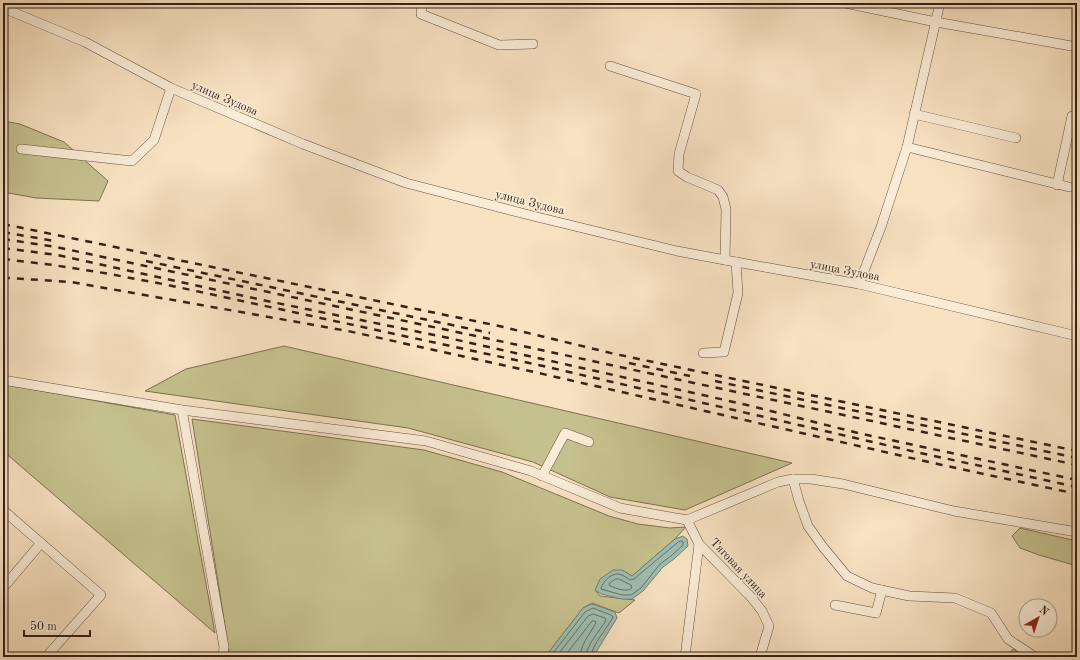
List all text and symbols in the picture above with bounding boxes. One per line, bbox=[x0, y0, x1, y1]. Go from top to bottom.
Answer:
street label: улица Зудова bbox=[190, 80, 260, 118]
street label: улица Зудова bbox=[494, 189, 566, 217]
street label: улица Зудова bbox=[809, 258, 881, 284]
street label: Тяговая улица bbox=[708, 536, 769, 601]
north arrow bbox=[1018, 598, 1058, 638]
text: N bbox=[1037, 604, 1051, 619]
scale bar bbox=[24, 612, 90, 638]
text: 50 m bbox=[30, 620, 57, 633]

